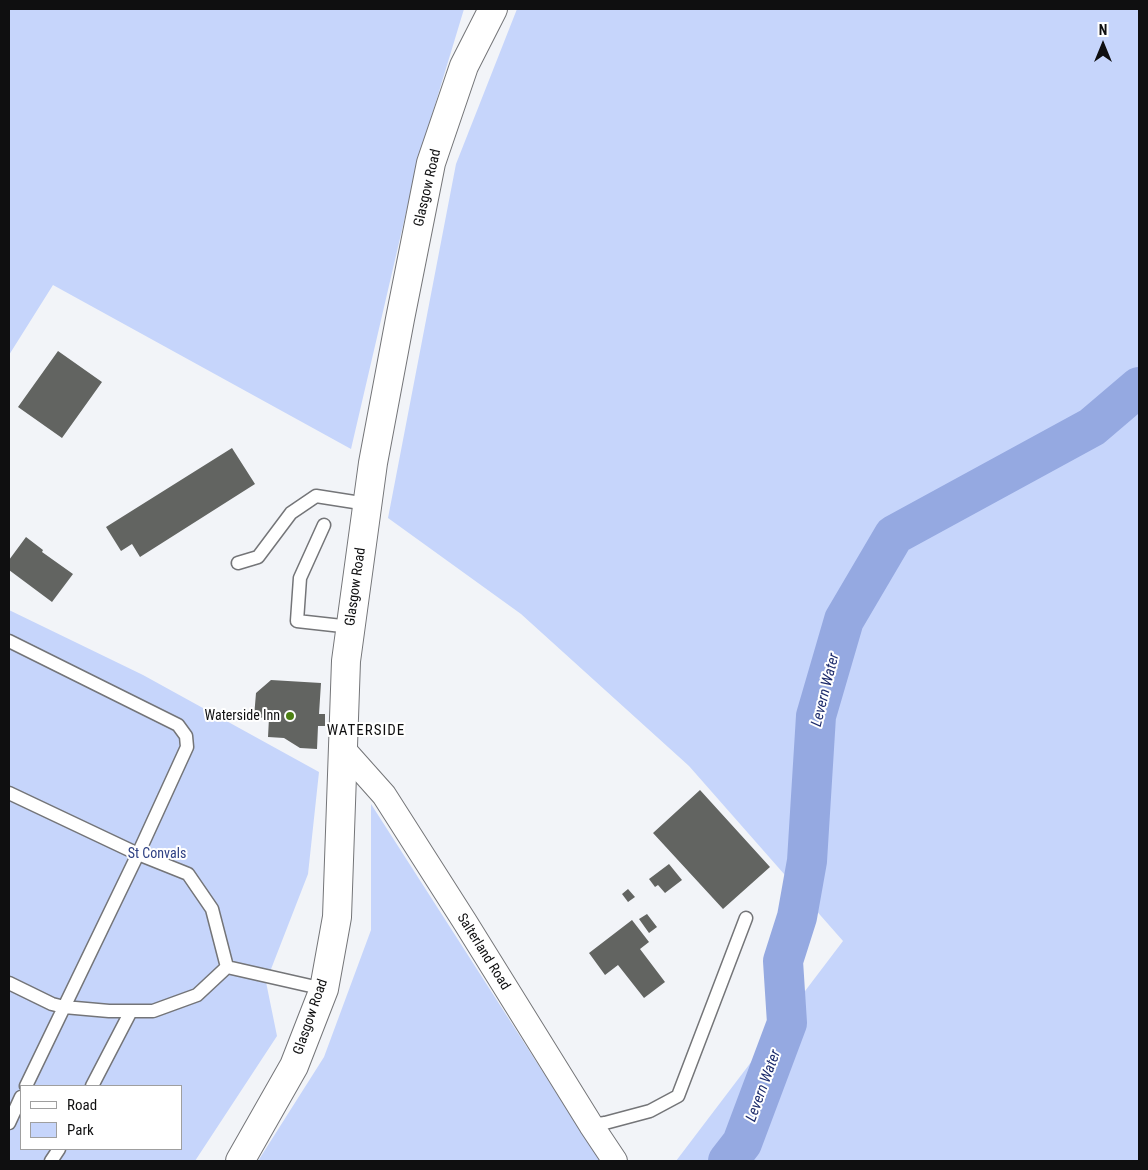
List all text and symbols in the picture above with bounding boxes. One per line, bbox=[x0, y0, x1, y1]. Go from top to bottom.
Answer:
north arrow bbox=[1078, 20, 1128, 70]
text: N bbox=[1099, 22, 1107, 38]
street label: Glasgow Road bbox=[411, 148, 445, 228]
street label: Glasgow Road bbox=[342, 547, 370, 627]
water label: Levern Water bbox=[808, 652, 844, 728]
place label: Waterside Inn bbox=[205, 708, 280, 724]
marker: Waterside Inn bbox=[284, 710, 296, 722]
district label: WATERSIDE bbox=[326, 722, 406, 740]
park label: St Convals bbox=[128, 846, 186, 862]
street label: Salterland Road bbox=[453, 911, 513, 993]
street label: Glasgow Road bbox=[290, 977, 332, 1057]
water label: Levern Water bbox=[743, 1048, 785, 1124]
legend bbox=[20, 1085, 182, 1150]
text: Road bbox=[67, 1096, 97, 1114]
text: Park bbox=[67, 1121, 94, 1139]

